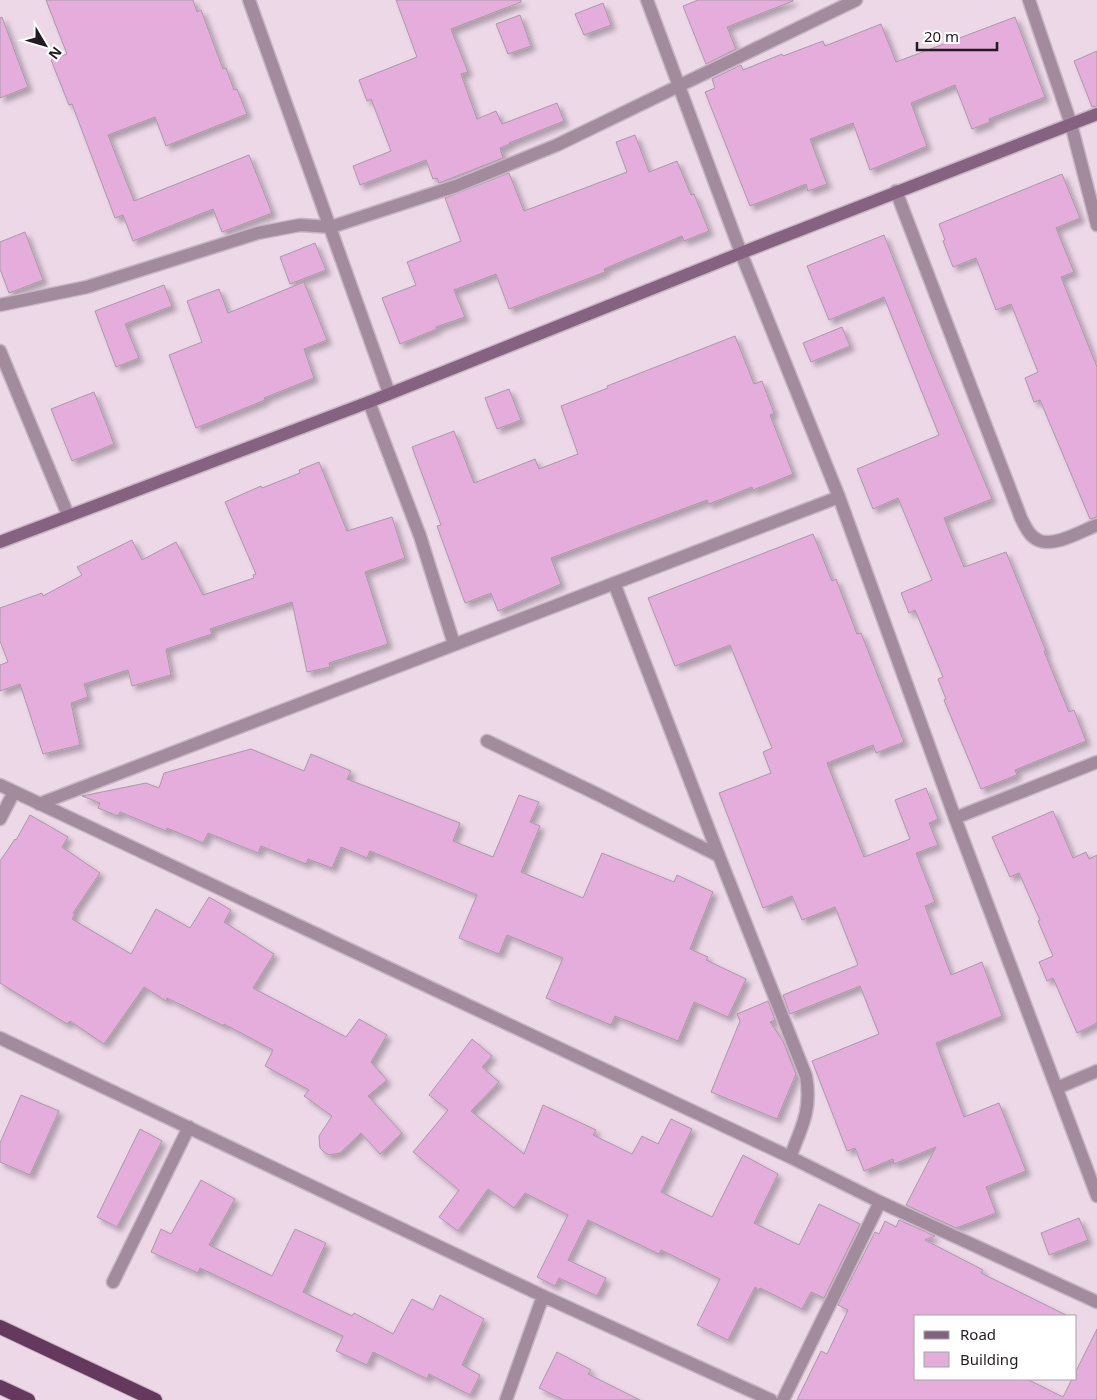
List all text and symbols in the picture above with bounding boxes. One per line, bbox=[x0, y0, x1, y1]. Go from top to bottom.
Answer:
north arrow bbox=[20, 20, 70, 70]
scale bar bbox=[917, 20, 997, 52]
text: 20 m bbox=[924, 26, 959, 46]
text: N bbox=[45, 43, 67, 64]
legend bbox=[914, 1315, 1077, 1380]
text: Road bbox=[960, 1324, 996, 1344]
text: Building bbox=[960, 1349, 1018, 1369]

